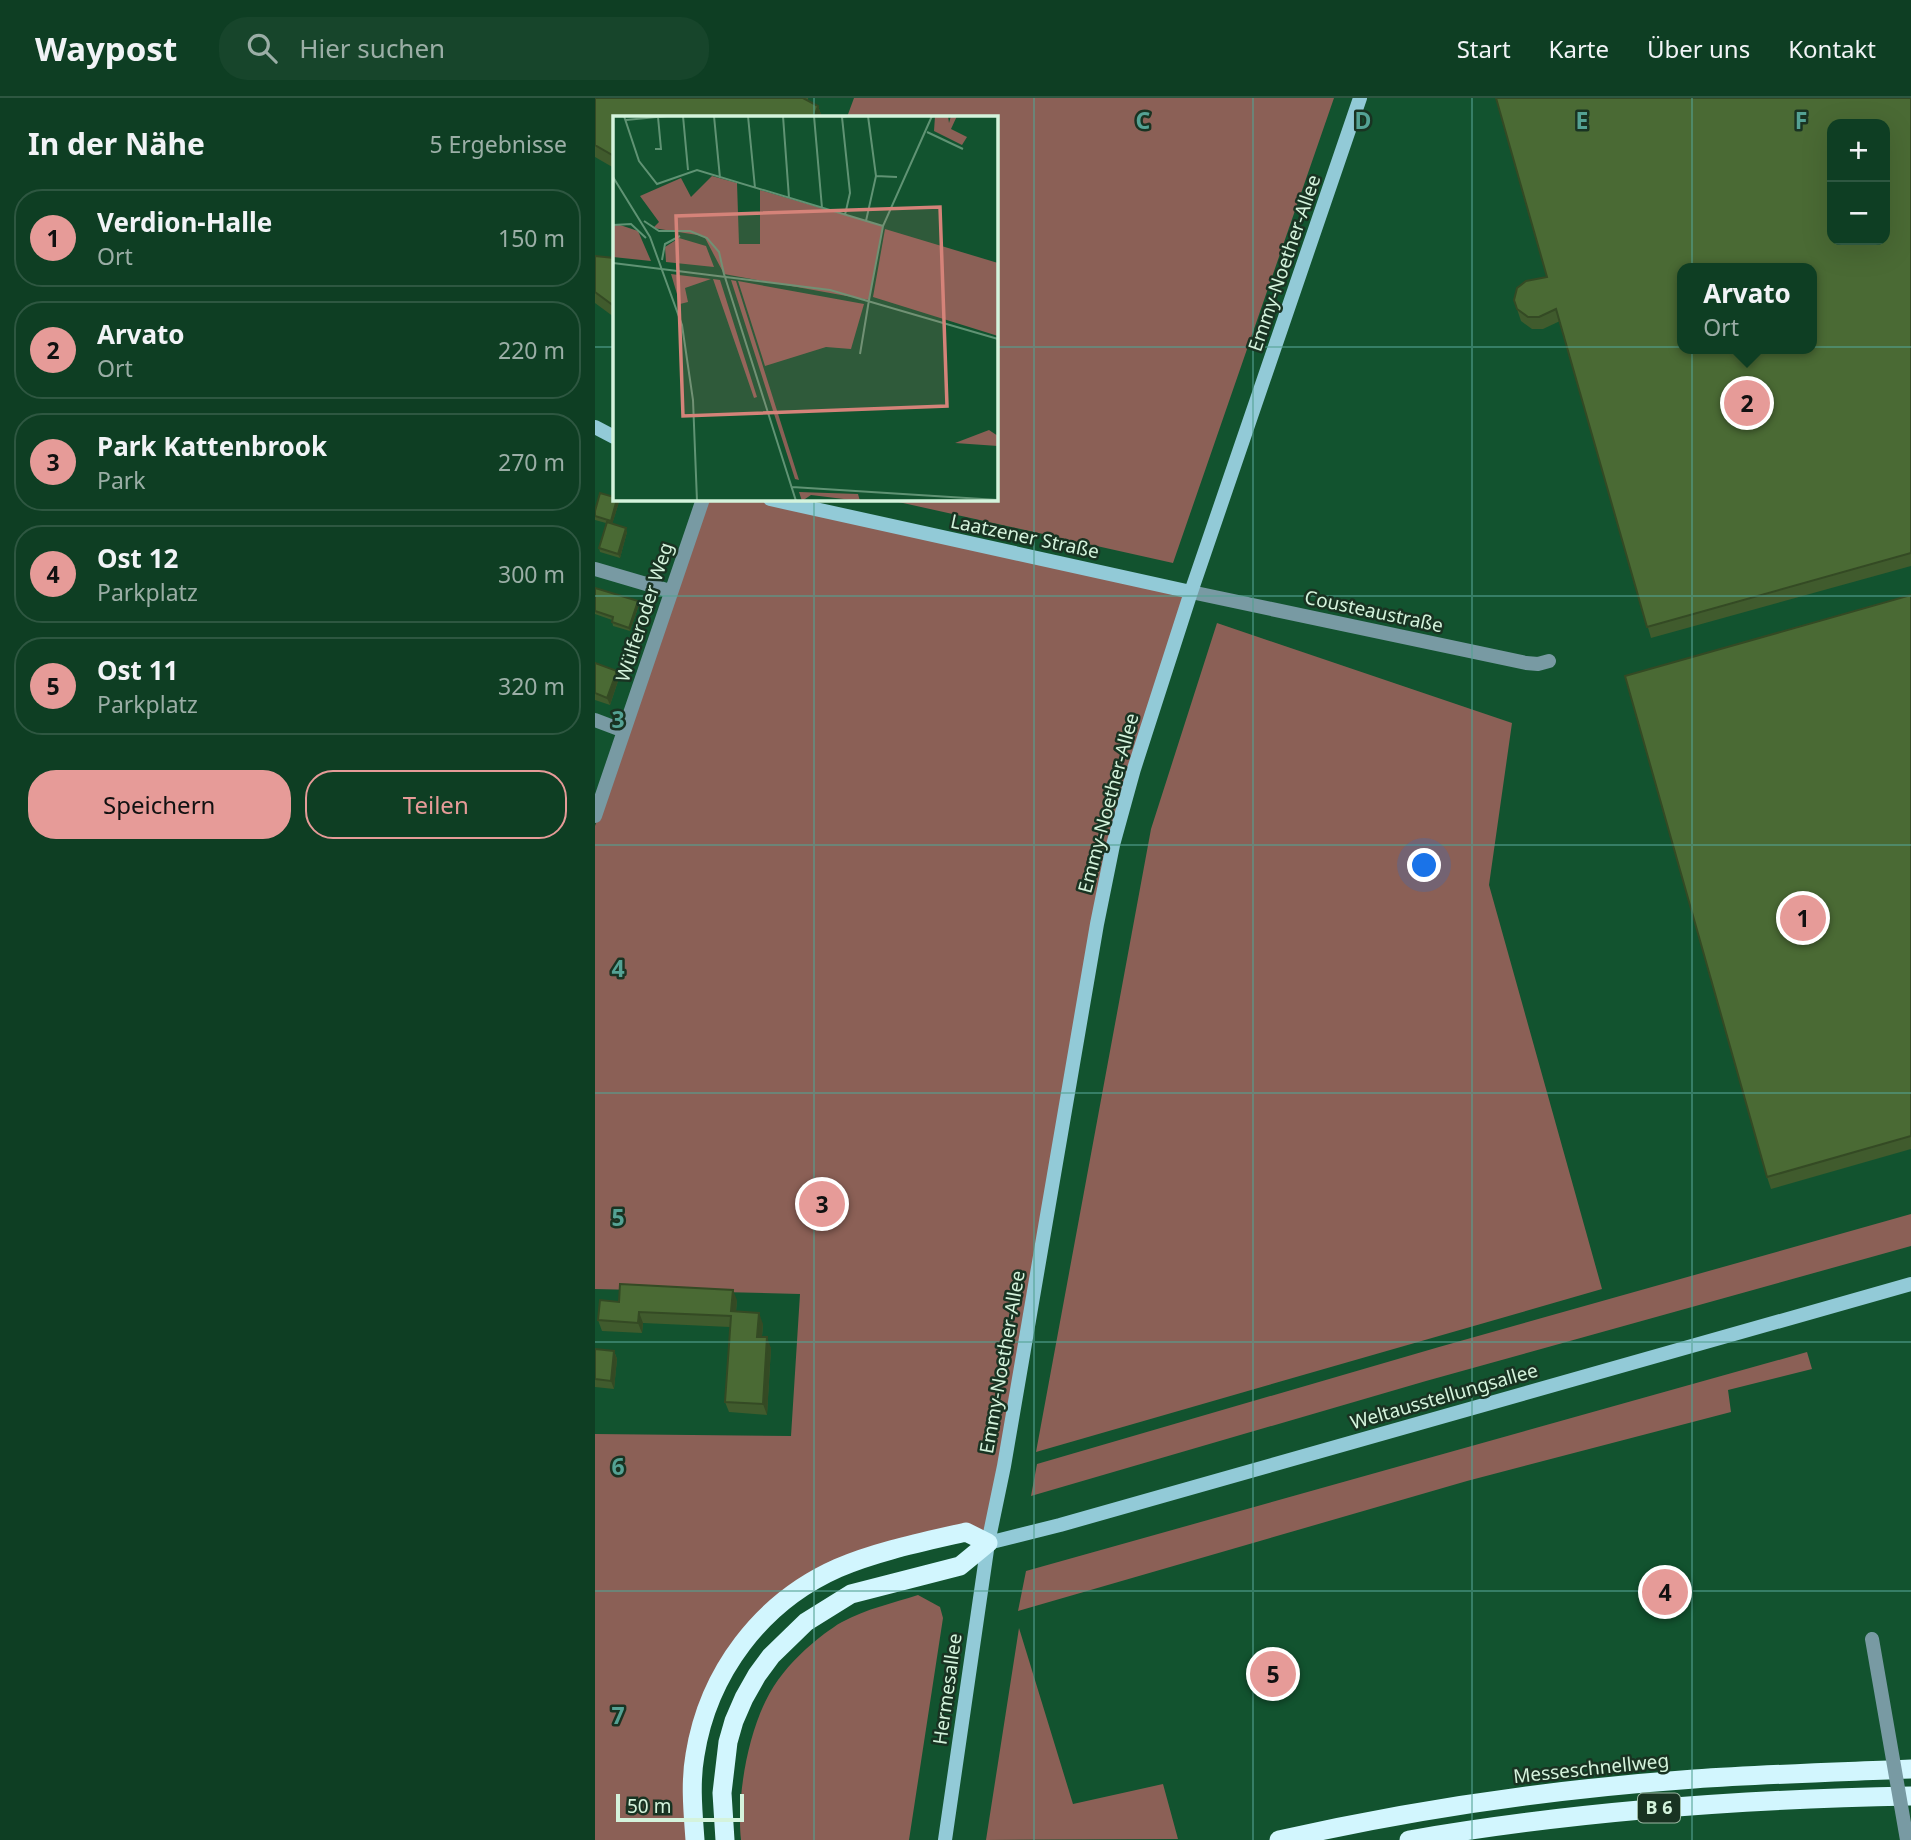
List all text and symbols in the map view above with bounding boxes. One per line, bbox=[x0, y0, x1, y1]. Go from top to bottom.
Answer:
search box bbox=[219, 17, 709, 80]
text: Waypost bbox=[35, 26, 177, 71]
icon: search bbox=[243, 29, 281, 67]
text: Hier suchen bbox=[299, 30, 445, 66]
text: Start bbox=[1457, 32, 1511, 65]
text: Karte bbox=[1549, 32, 1609, 65]
text: Über uns bbox=[1647, 32, 1750, 65]
text: Kontakt bbox=[1788, 32, 1876, 65]
text: C bbox=[1136, 104, 1151, 136]
text: D bbox=[1355, 104, 1371, 136]
text: E bbox=[1576, 104, 1588, 136]
text: F bbox=[1795, 104, 1807, 136]
inset map bbox=[613, 116, 997, 500]
map controls bbox=[1827, 119, 1890, 245]
button: + bbox=[1827, 119, 1890, 182]
text: In der Nähe bbox=[28, 123, 205, 164]
text: 5 Ergebnisse bbox=[429, 128, 567, 160]
street label: Emmy-Noether-Allee bbox=[1242, 171, 1326, 355]
button: − bbox=[1827, 182, 1890, 245]
text: Verdion-Halle bbox=[97, 204, 272, 240]
text: 1 bbox=[46, 222, 60, 254]
text: 150 m bbox=[498, 222, 565, 254]
text: Ort bbox=[97, 240, 133, 272]
popup bbox=[1677, 263, 1817, 354]
text: Arvato bbox=[1703, 275, 1791, 311]
text: Ort bbox=[1703, 311, 1739, 343]
text: Arvato bbox=[97, 316, 185, 352]
text: 2 bbox=[46, 334, 60, 366]
text: 220 m bbox=[498, 334, 565, 366]
text: Ort bbox=[97, 352, 133, 384]
pin: 2 bbox=[1724, 377, 1770, 429]
text: Park Kattenbrook bbox=[97, 428, 327, 464]
text: 3 bbox=[46, 446, 60, 478]
text: 270 m bbox=[498, 446, 565, 478]
text: Park bbox=[97, 464, 146, 496]
street label: Laatzener Straße bbox=[948, 508, 1102, 564]
street label: Wülferoder Weg bbox=[609, 539, 679, 685]
text: Ost 12 bbox=[97, 540, 178, 576]
text: 4 bbox=[46, 558, 60, 590]
text: 300 m bbox=[498, 558, 565, 590]
text: Parkplatz bbox=[97, 576, 198, 608]
street label: Cousteaustraße bbox=[1302, 584, 1446, 638]
text: Ost 11 bbox=[97, 652, 178, 688]
text: 5 bbox=[46, 670, 60, 702]
text: 320 m bbox=[498, 670, 565, 702]
text: Parkplatz bbox=[97, 688, 198, 720]
text: 3 bbox=[611, 703, 625, 735]
street label: Emmy-Noether-Allee bbox=[1071, 710, 1145, 896]
button: Speichern bbox=[28, 770, 291, 839]
button: Teilen bbox=[305, 770, 567, 839]
your location bbox=[1407, 848, 1441, 882]
pin: 1 bbox=[1780, 892, 1826, 944]
text: 4 bbox=[611, 952, 625, 984]
pin: 3 bbox=[799, 1178, 845, 1230]
text: 5 bbox=[611, 1201, 625, 1233]
street label: Emmy-Noether-Allee bbox=[973, 1269, 1031, 1455]
street label: Weltausstellungsallee bbox=[1347, 1357, 1541, 1435]
text: 6 bbox=[611, 1450, 625, 1482]
pin: 4 bbox=[1642, 1566, 1688, 1618]
street label: Hermesallee bbox=[926, 1632, 968, 1746]
pin: 5 bbox=[1250, 1648, 1296, 1700]
text: 7 bbox=[611, 1699, 625, 1731]
street label: Messeschnellweg bbox=[1512, 1747, 1670, 1789]
scale bar bbox=[616, 1791, 744, 1823]
text: 50 m bbox=[627, 1793, 671, 1819]
road number: B 6 bbox=[1638, 1793, 1680, 1822]

